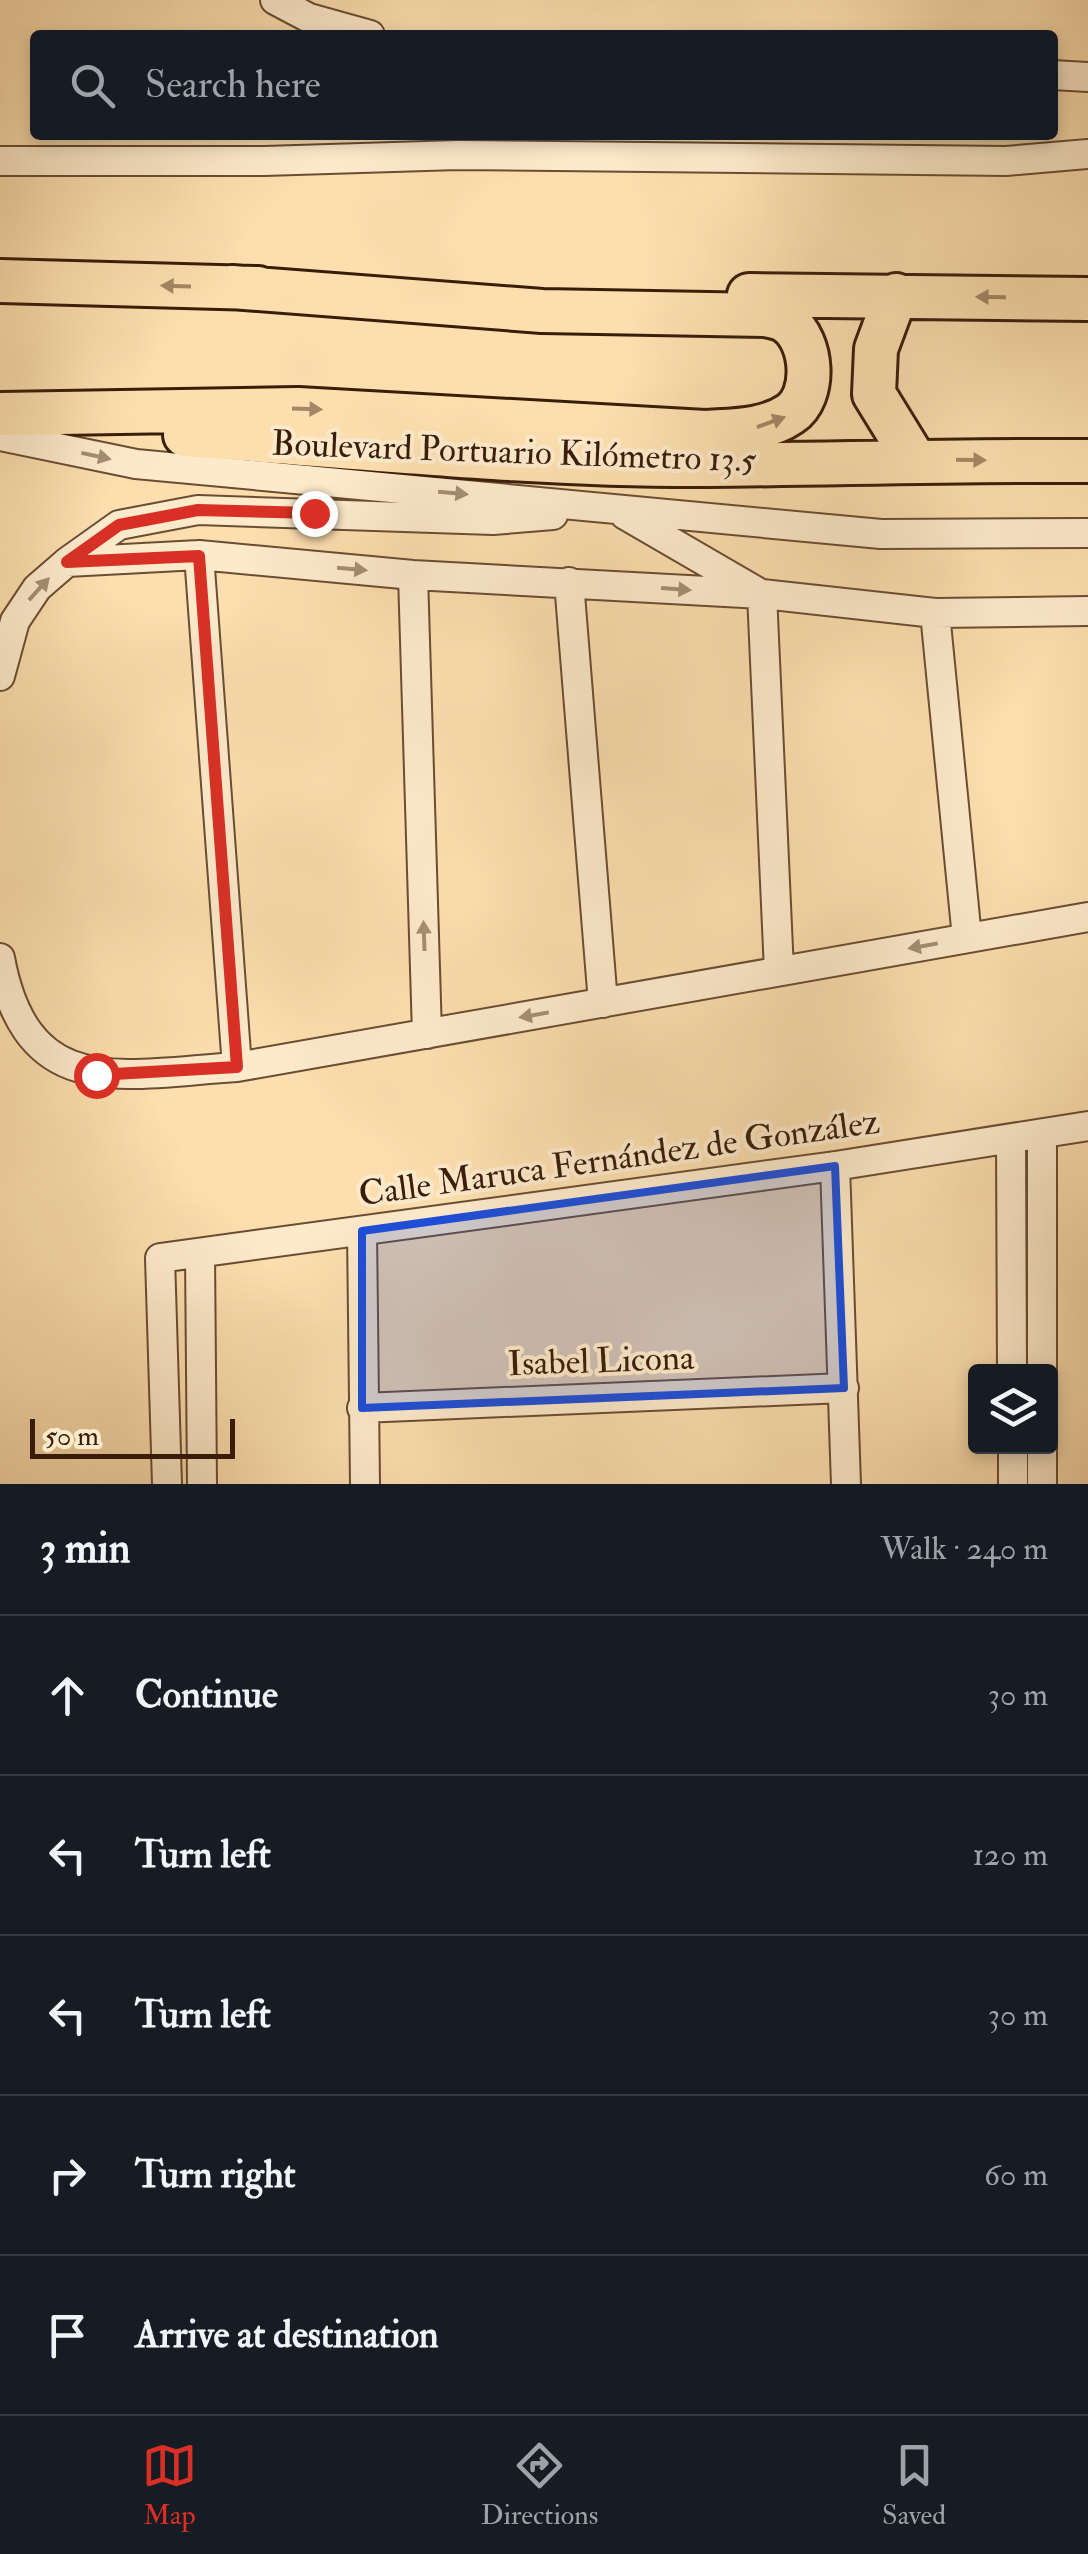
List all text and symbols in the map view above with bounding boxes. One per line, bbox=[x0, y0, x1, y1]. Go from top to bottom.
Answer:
search box bbox=[30, 30, 1058, 140]
icon: search bbox=[65, 58, 120, 113]
text: Search here bbox=[145, 61, 321, 109]
one-way arrow bbox=[159, 277, 191, 293]
one-way arrow bbox=[974, 288, 1006, 304]
one-way arrow bbox=[292, 402, 324, 418]
one-way arrow bbox=[756, 414, 786, 429]
street label: Boulevard Portuario Kilómetro 13.5 bbox=[271, 422, 758, 482]
one-way arrow bbox=[80, 448, 111, 464]
one-way arrow bbox=[956, 452, 988, 468]
one-way arrow bbox=[438, 485, 470, 501]
route end bbox=[292, 491, 338, 537]
one-way arrow bbox=[336, 562, 368, 578]
one-way arrow bbox=[28, 578, 51, 602]
one-way arrow bbox=[661, 581, 693, 597]
one-way arrow bbox=[416, 920, 432, 952]
one-way arrow bbox=[907, 939, 938, 954]
one-way arrow bbox=[518, 1008, 549, 1023]
route start bbox=[74, 1053, 120, 1099]
street label: Calle Maruca Fernández de González bbox=[356, 1100, 882, 1216]
street label: Isabel Licona bbox=[507, 1336, 696, 1386]
map controls bbox=[968, 1364, 1058, 1454]
button: layers bbox=[968, 1364, 1058, 1454]
scale bar bbox=[30, 1414, 235, 1458]
text: 50 m bbox=[45, 1419, 99, 1454]
text: 3 min bbox=[40, 1523, 130, 1575]
text: Walk · 240 m bbox=[880, 1529, 1048, 1569]
icon: ahead bbox=[40, 1668, 95, 1723]
text: Continue bbox=[135, 1671, 278, 1719]
text: 30 m bbox=[988, 1675, 1048, 1715]
icon: left bbox=[40, 1828, 95, 1883]
text: Turn left bbox=[135, 1831, 271, 1879]
text: 120 m bbox=[972, 1835, 1048, 1875]
icon: left bbox=[40, 1988, 95, 2043]
text: Turn left bbox=[135, 1991, 271, 2039]
text: 30 m bbox=[988, 1995, 1048, 2035]
icon: right bbox=[40, 2148, 95, 2203]
text: Turn right bbox=[135, 2151, 296, 2199]
text: 60 m bbox=[984, 2155, 1048, 2195]
icon: arrive bbox=[40, 2308, 95, 2363]
text: Arrive at destination bbox=[135, 2311, 439, 2359]
tab: Map bbox=[142, 2438, 197, 2533]
tab: Directions bbox=[481, 2438, 598, 2533]
tab: Saved bbox=[882, 2438, 946, 2533]

